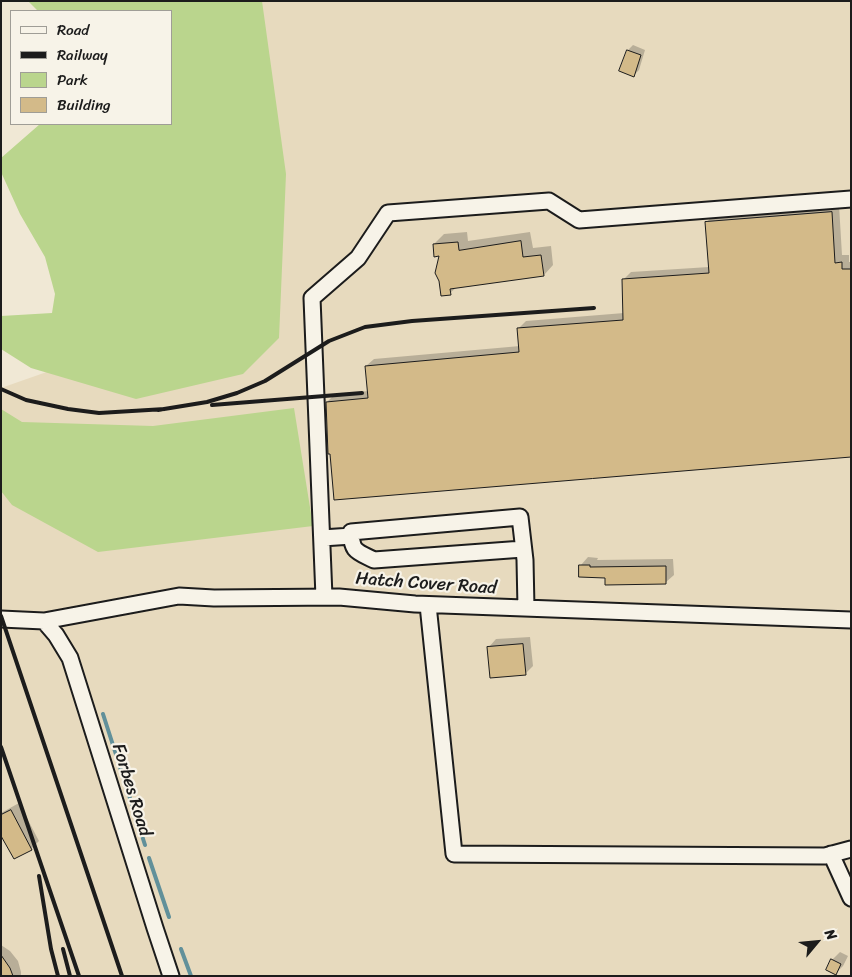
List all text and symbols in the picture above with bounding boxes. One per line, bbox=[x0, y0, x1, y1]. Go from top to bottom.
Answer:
legend bbox=[10, 10, 172, 125]
text: Road bbox=[57, 17, 89, 43]
text: Railway bbox=[57, 42, 108, 68]
text: Park bbox=[57, 67, 88, 93]
text: Building bbox=[57, 92, 111, 118]
street label: Hatch Cover Road bbox=[355, 568, 497, 600]
street label: Forbes Road bbox=[107, 741, 155, 839]
north arrow bbox=[792, 917, 842, 967]
text: N bbox=[817, 925, 844, 945]

